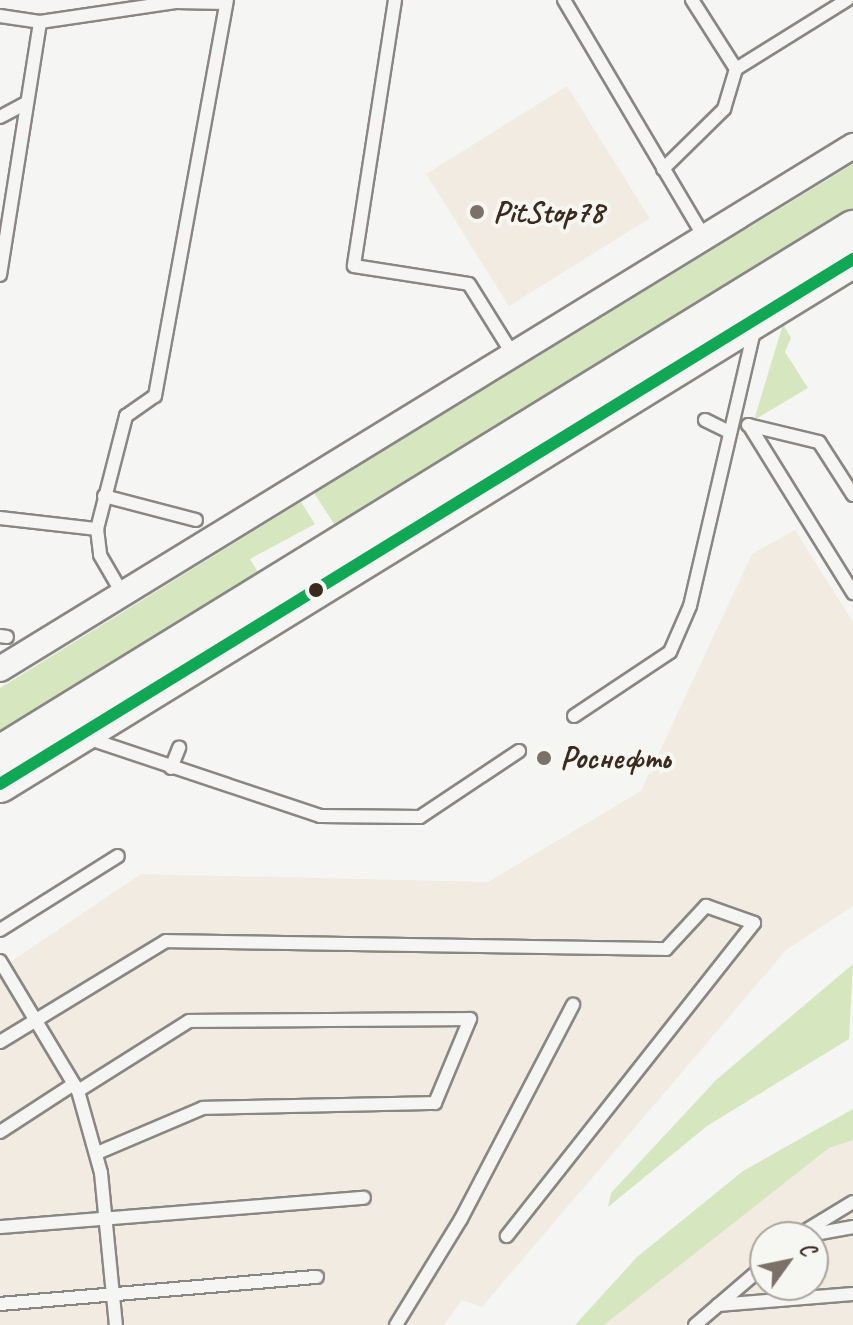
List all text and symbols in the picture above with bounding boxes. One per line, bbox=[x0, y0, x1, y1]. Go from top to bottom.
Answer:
place label: PitStop78 bbox=[493, 193, 604, 231]
marker: PitStop78 bbox=[468, 203, 486, 221]
unlabelled marker bbox=[308, 582, 324, 598]
place label: Роснефть bbox=[560, 739, 670, 777]
marker: Роснефть bbox=[535, 749, 553, 767]
north arrow bbox=[749, 1221, 829, 1301]
text: С bbox=[793, 1237, 822, 1261]

